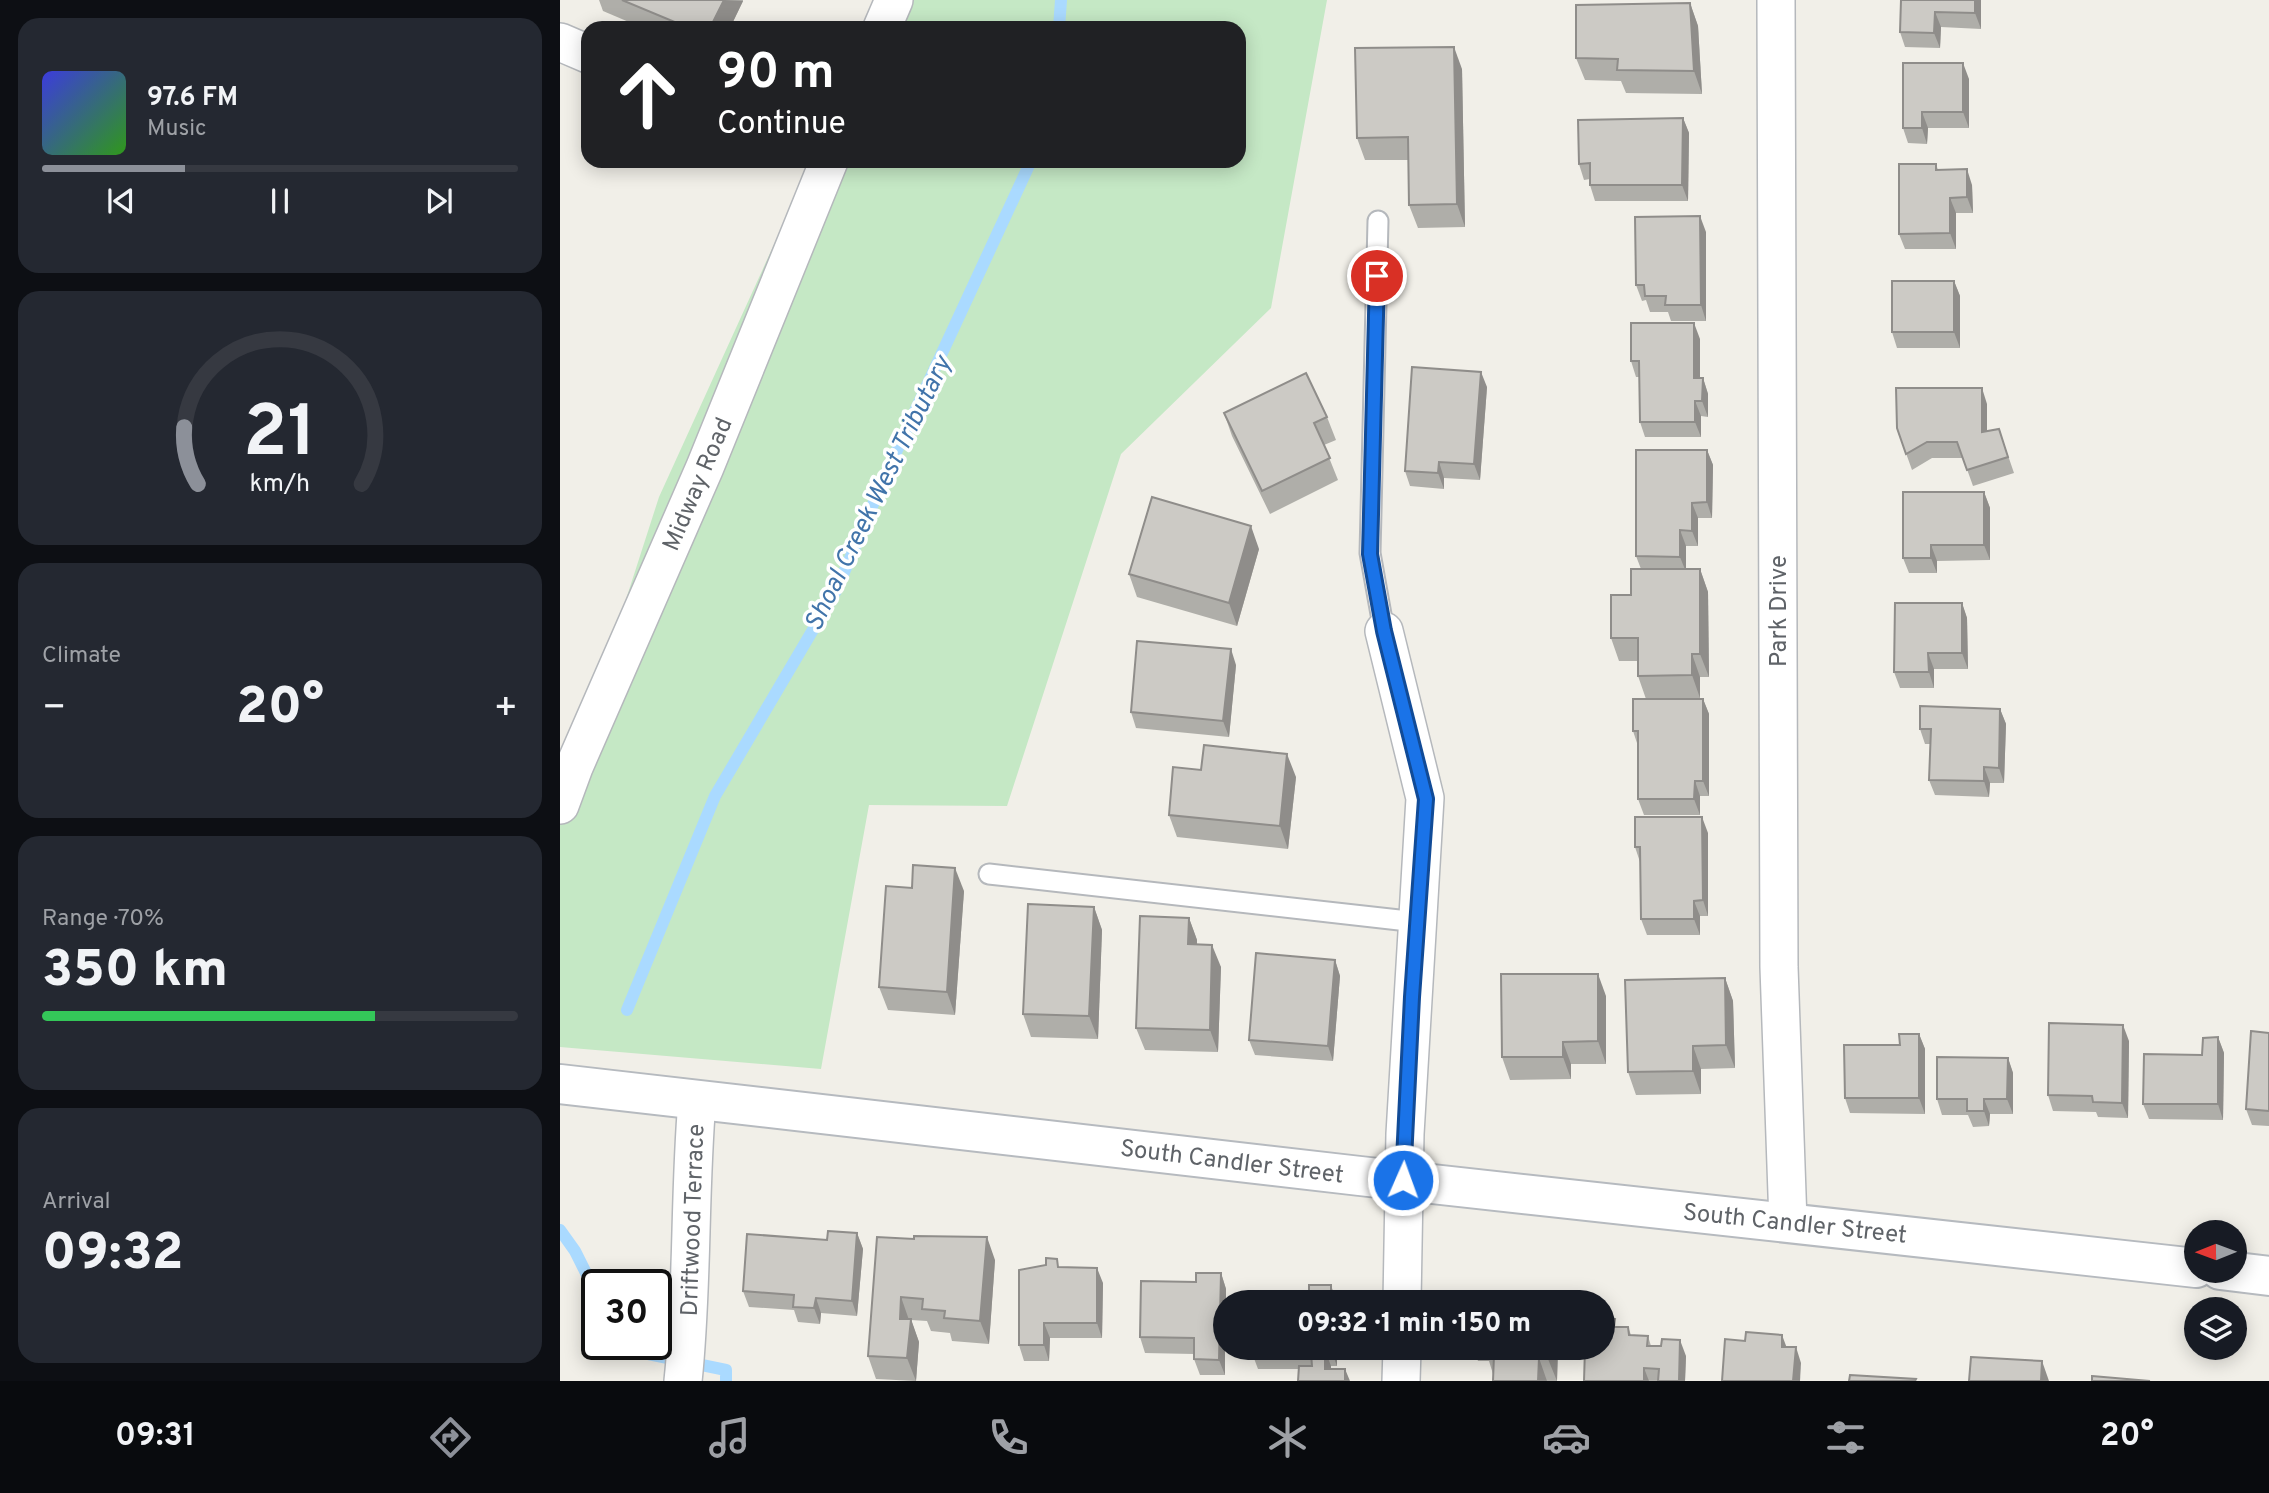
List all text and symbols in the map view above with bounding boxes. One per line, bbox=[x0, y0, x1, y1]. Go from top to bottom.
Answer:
text: 90 m bbox=[717, 44, 835, 106]
icon: ahead bbox=[602, 49, 693, 140]
text: 97.6 FM bbox=[147, 82, 238, 115]
text: Continue bbox=[717, 105, 846, 145]
text: Music bbox=[147, 115, 207, 144]
icon: previous bbox=[102, 182, 140, 220]
icon: pause bbox=[261, 182, 299, 220]
icon: next bbox=[420, 182, 458, 220]
pin bbox=[1347, 246, 1407, 306]
icon: arrive bbox=[1358, 257, 1396, 295]
water label: Shoal Creek West Tributary bbox=[798, 350, 961, 637]
text: 21 bbox=[243, 390, 317, 482]
street label: Midway Road bbox=[657, 413, 740, 556]
text: km/h bbox=[250, 469, 310, 501]
street label: Park Drive bbox=[1765, 555, 1795, 667]
text: Climate bbox=[42, 642, 121, 671]
text: 20° bbox=[236, 676, 324, 742]
text: − bbox=[42, 685, 67, 734]
text: + bbox=[493, 685, 518, 734]
text: Range · 70% bbox=[42, 905, 164, 934]
text: 350 km bbox=[42, 939, 228, 1005]
street label: Driftwood Terrace bbox=[676, 1123, 712, 1317]
street label: South Candler Street bbox=[1118, 1134, 1345, 1192]
position arrow bbox=[1366, 1143, 1440, 1217]
text: Arrival bbox=[42, 1188, 111, 1217]
street label: South Candler Street bbox=[1681, 1198, 1908, 1252]
north arrow bbox=[2184, 1220, 2247, 1283]
map controls bbox=[2184, 1220, 2247, 1360]
text: 09:32 bbox=[42, 1222, 184, 1288]
speed limit sign: 30 bbox=[581, 1269, 672, 1360]
button: layers bbox=[2184, 1297, 2247, 1360]
text: 09:32 · 1 min · 150 m bbox=[1297, 1308, 1531, 1341]
icon: directions bbox=[426, 1413, 475, 1462]
icon: music bbox=[705, 1413, 754, 1462]
icon: phone bbox=[984, 1413, 1033, 1462]
icon: climate bbox=[1263, 1413, 1312, 1462]
icon: car bbox=[1542, 1413, 1591, 1462]
icon: filters bbox=[1821, 1413, 1870, 1462]
text: 09:31 bbox=[115, 1417, 195, 1457]
text: 20° bbox=[2100, 1417, 2154, 1457]

